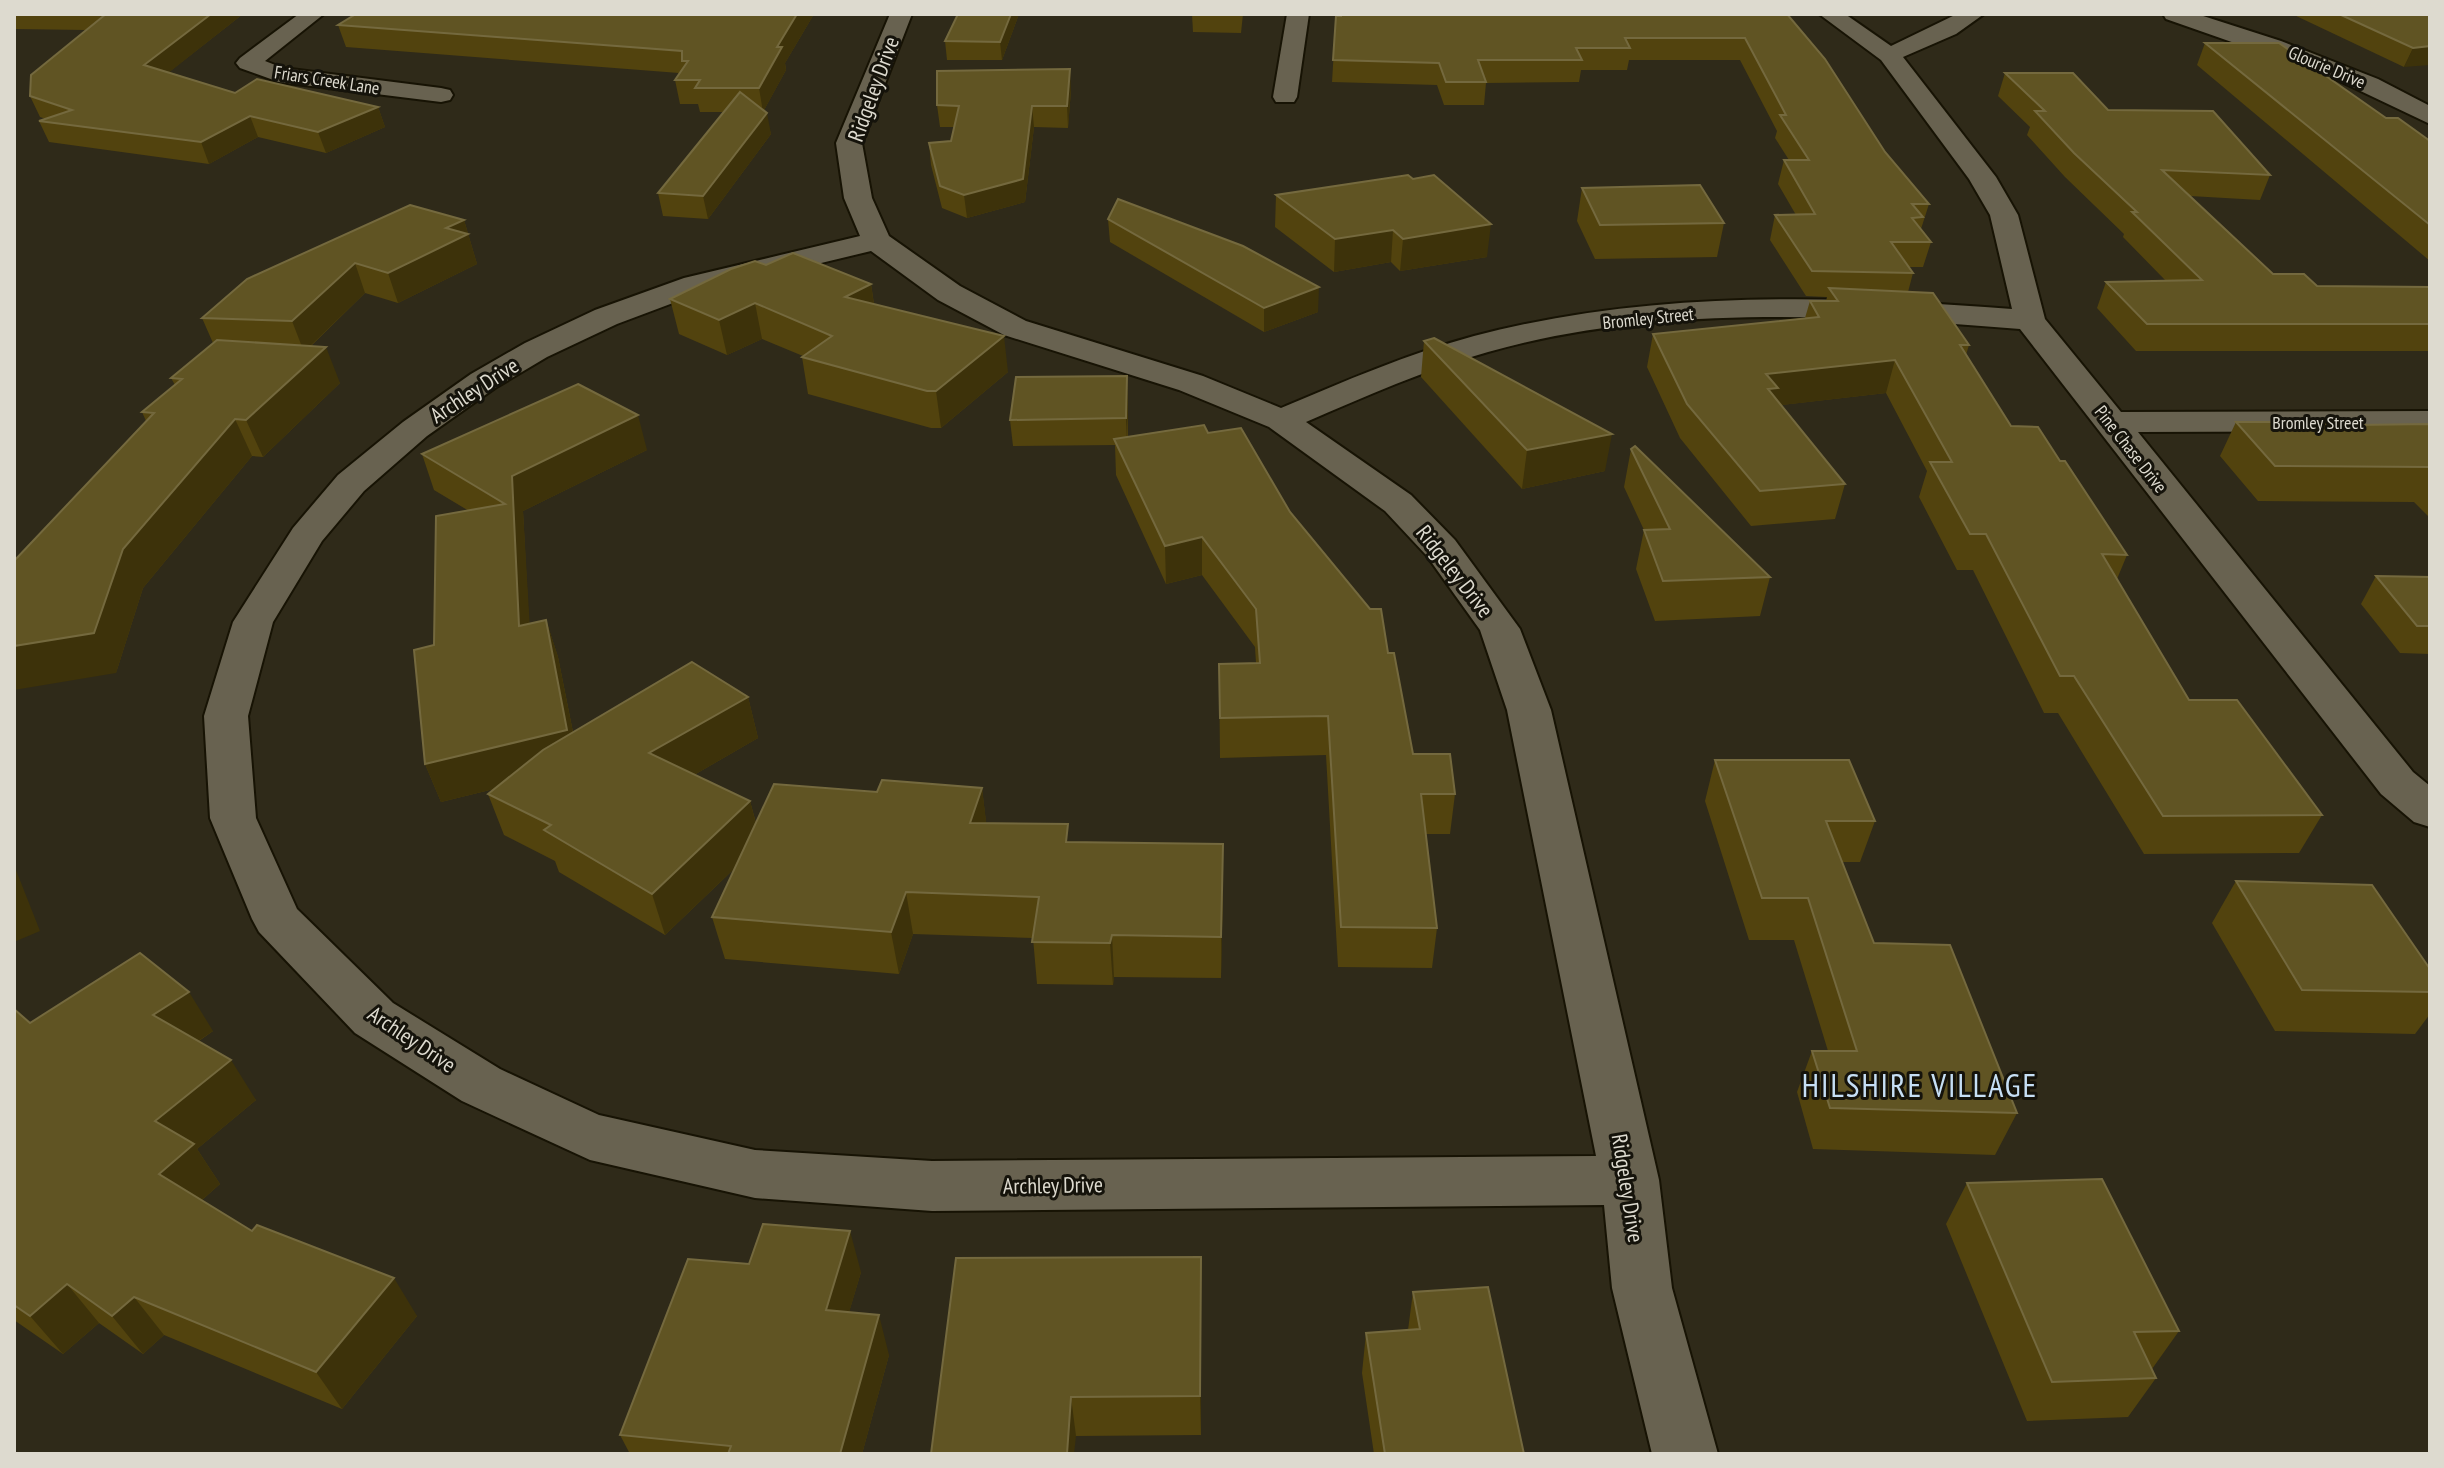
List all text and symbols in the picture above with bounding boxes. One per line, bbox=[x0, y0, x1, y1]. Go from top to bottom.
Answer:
street label: Ridgeley Drive bbox=[841, 33, 905, 145]
street label: Glourie Drive bbox=[2285, 41, 2369, 93]
street label: Friars Creek Lane bbox=[273, 60, 381, 100]
street label: Bromley Street bbox=[1601, 302, 1695, 334]
street label: Archley Drive bbox=[424, 351, 524, 429]
street label: Pine Chase Drive bbox=[2090, 401, 2172, 497]
street label: Bromley Street bbox=[2272, 411, 2364, 434]
street label: Ridgeley Drive bbox=[1410, 519, 1500, 623]
street label: Archley Drive bbox=[363, 999, 461, 1079]
district label: HILSHIRE VILLAGE bbox=[1802, 1064, 2038, 1106]
street label: Ridgeley Drive bbox=[1606, 1132, 1650, 1244]
street label: Archley Drive bbox=[1003, 1170, 1103, 1200]

